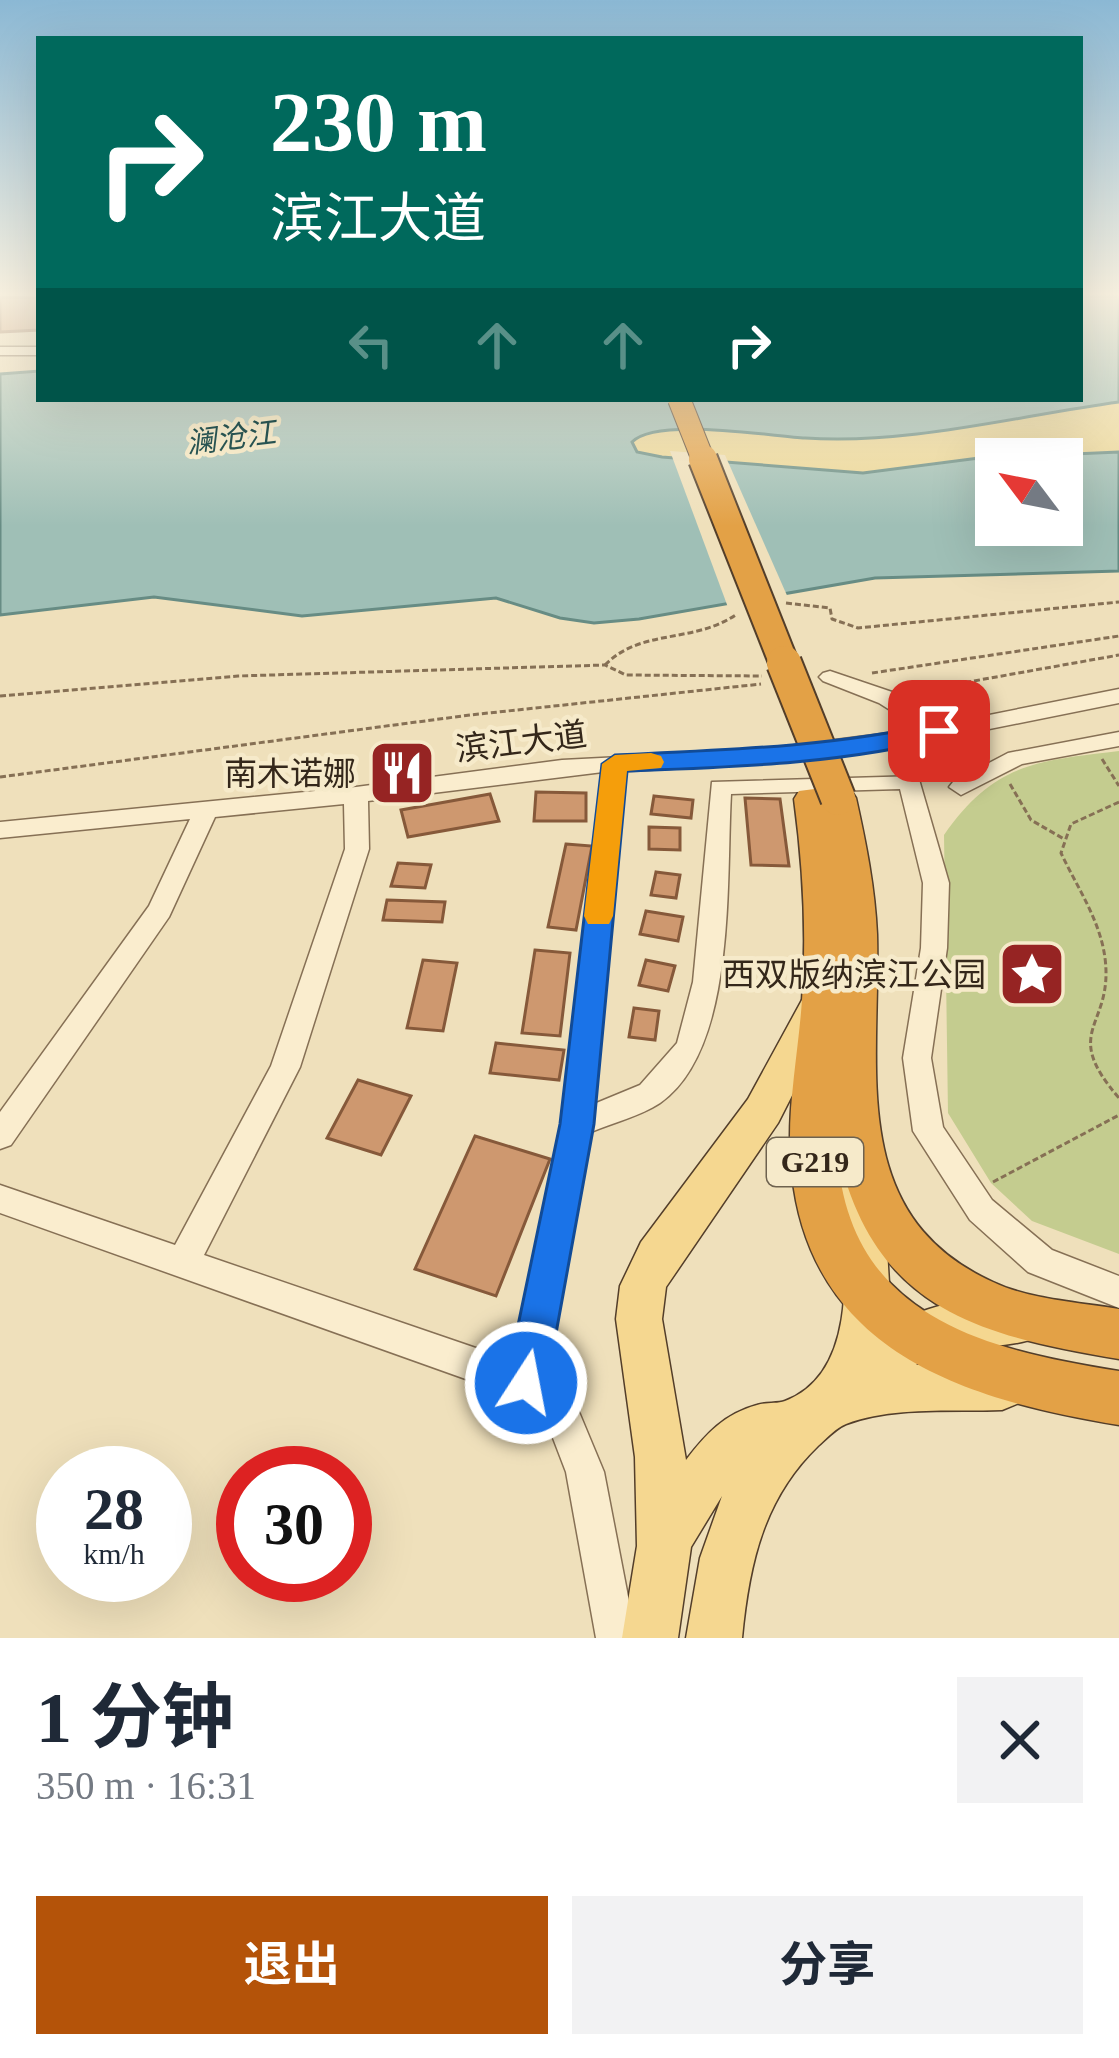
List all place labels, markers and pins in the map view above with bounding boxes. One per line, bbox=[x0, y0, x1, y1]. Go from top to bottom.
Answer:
pin bbox=[888, 680, 990, 782]
restaurant icon: 南木诺娜 bbox=[367, 738, 437, 808]
place label: 南木诺娜 bbox=[224, 756, 356, 792]
place icon: 西双版纳滨江公园 bbox=[997, 939, 1067, 1009]
place label: 西双版纳滨江公园 bbox=[722, 957, 986, 993]

